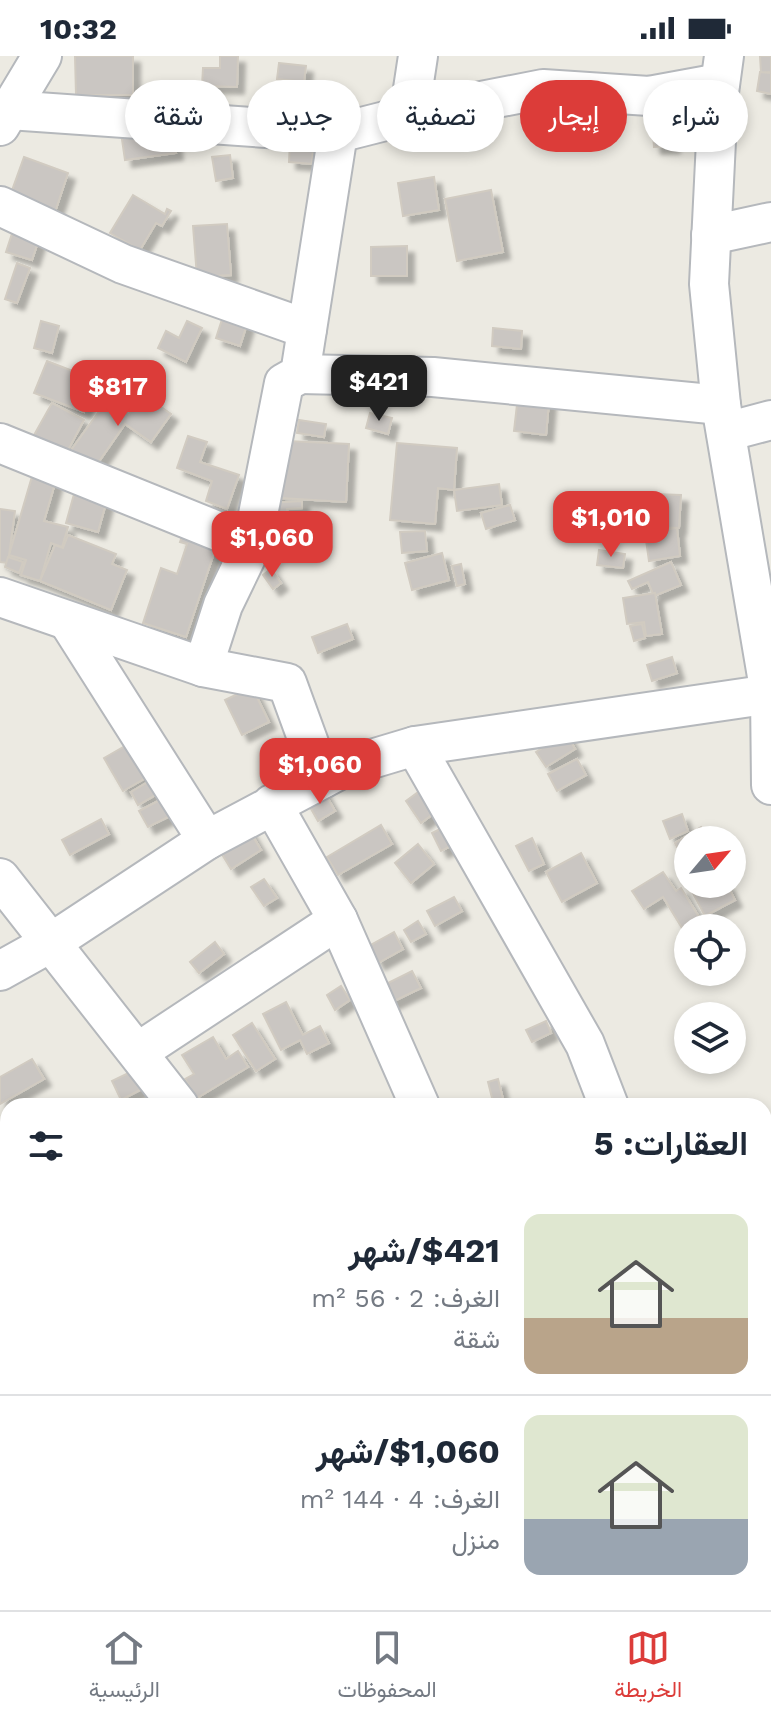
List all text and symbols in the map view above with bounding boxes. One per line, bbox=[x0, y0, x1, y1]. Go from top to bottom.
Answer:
text: 10:32 bbox=[40, 11, 117, 46]
chip: شقة bbox=[125, 80, 231, 152]
chip: جديد bbox=[247, 80, 361, 152]
chip: تصفية bbox=[377, 80, 504, 152]
chip: إيجار bbox=[520, 80, 627, 152]
chip: شراء bbox=[643, 80, 748, 152]
pin: $421 bbox=[332, 355, 426, 423]
pin: $817 bbox=[71, 360, 165, 428]
text: $421 bbox=[349, 366, 409, 396]
text: $817 bbox=[88, 371, 148, 401]
pin: $1,010 bbox=[546, 491, 676, 559]
text: $1,010 bbox=[571, 502, 651, 532]
pin: $1,060 bbox=[207, 511, 337, 579]
text: $1,060 bbox=[230, 522, 314, 552]
pin: $1,060 bbox=[255, 738, 385, 806]
text: $1,060 bbox=[278, 749, 362, 779]
north arrow bbox=[674, 826, 746, 898]
map controls bbox=[674, 826, 746, 1074]
button: locate bbox=[674, 914, 746, 986]
button: layers bbox=[674, 1002, 746, 1074]
text: العقارات: 5 bbox=[594, 1123, 748, 1163]
icon: filters bbox=[24, 1124, 68, 1168]
text: $421/شهر bbox=[348, 1230, 500, 1270]
icon: home bbox=[588, 1246, 684, 1342]
text: الغرف: 2 · 56 m² bbox=[311, 1283, 500, 1313]
text: شقة bbox=[453, 1324, 500, 1354]
text: $1,060/شهر bbox=[316, 1431, 500, 1471]
icon: home bbox=[588, 1447, 684, 1543]
text: الغرف: 4 · 144 m² bbox=[300, 1484, 500, 1514]
text: منزل bbox=[451, 1525, 500, 1555]
tab: الرئيسية bbox=[89, 1626, 160, 1709]
tab: المحفوظات bbox=[338, 1626, 437, 1709]
tab: الخريطة bbox=[614, 1626, 682, 1709]

